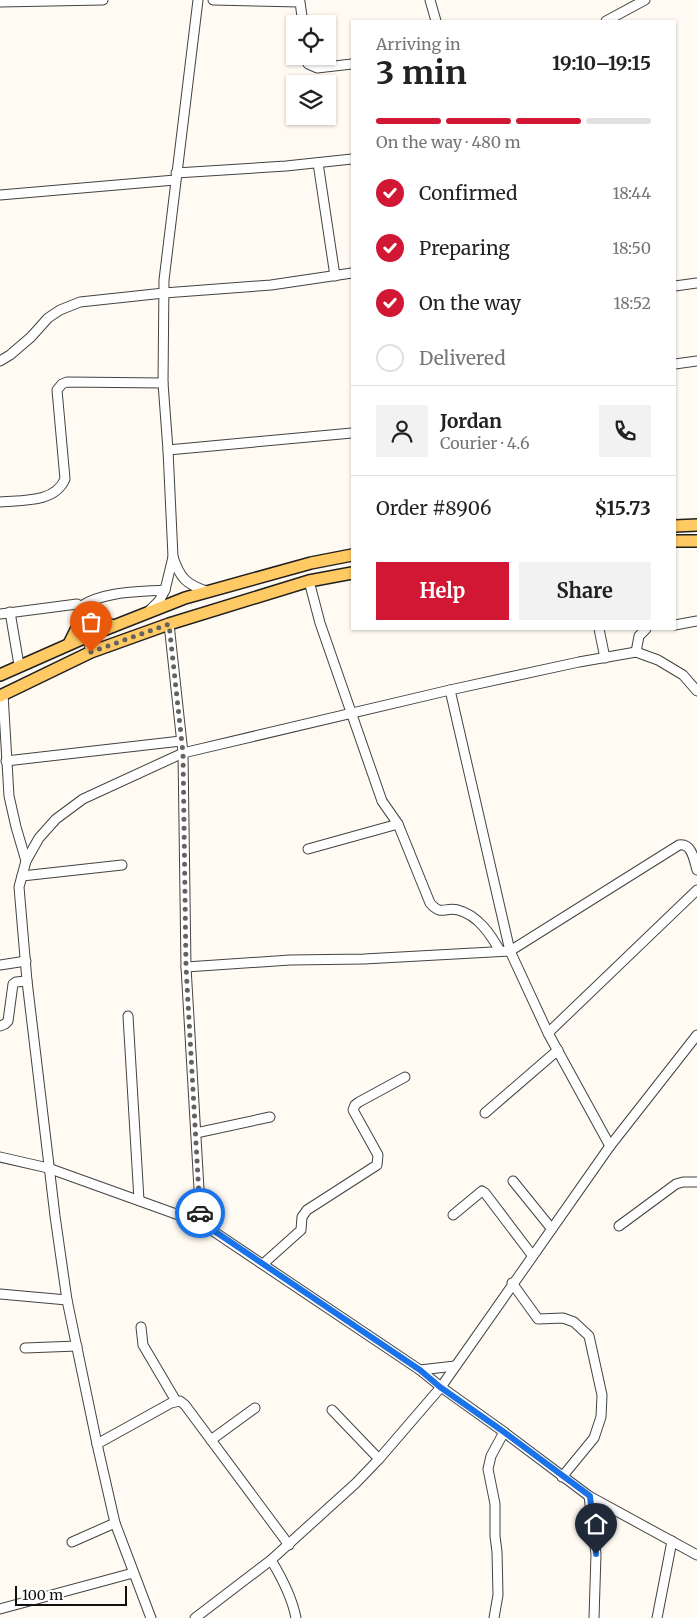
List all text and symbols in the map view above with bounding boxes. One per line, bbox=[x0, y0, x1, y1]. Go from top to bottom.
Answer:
map controls bbox=[286, 15, 336, 125]
button: locate bbox=[286, 15, 336, 65]
text: Arriving in bbox=[376, 34, 461, 54]
text: 19:10–19:15 bbox=[552, 51, 651, 75]
text: 3 min bbox=[376, 53, 467, 93]
button: layers bbox=[286, 75, 336, 125]
text: On the way · 480 m bbox=[376, 132, 521, 152]
icon: check bbox=[376, 179, 404, 207]
text: Confirmed bbox=[419, 181, 517, 205]
text: 18:44 bbox=[612, 183, 651, 203]
icon: check bbox=[376, 234, 404, 262]
text: Preparing bbox=[419, 236, 510, 260]
text: 18:50 bbox=[612, 238, 651, 258]
icon: check bbox=[376, 289, 404, 317]
text: On the way bbox=[419, 291, 521, 315]
text: 18:52 bbox=[614, 293, 651, 313]
text: Delivered bbox=[419, 346, 506, 370]
button: person bbox=[376, 405, 428, 457]
button: phone bbox=[599, 405, 651, 457]
text: Jordan bbox=[440, 409, 502, 433]
text: Courier · 4.6 bbox=[440, 433, 530, 453]
text: Order #8906 bbox=[376, 496, 492, 520]
text: $15.73 bbox=[595, 496, 651, 520]
button: Help bbox=[376, 562, 509, 620]
button: Share bbox=[519, 562, 651, 620]
pin bbox=[70, 601, 112, 652]
icon: bag bbox=[77, 608, 105, 636]
courier bbox=[175, 1188, 225, 1238]
icon: car bbox=[186, 1199, 214, 1227]
pin bbox=[575, 1503, 617, 1554]
icon: home bbox=[582, 1510, 610, 1538]
scale bar bbox=[15, 1583, 128, 1606]
text: 100 m bbox=[22, 1586, 63, 1604]

